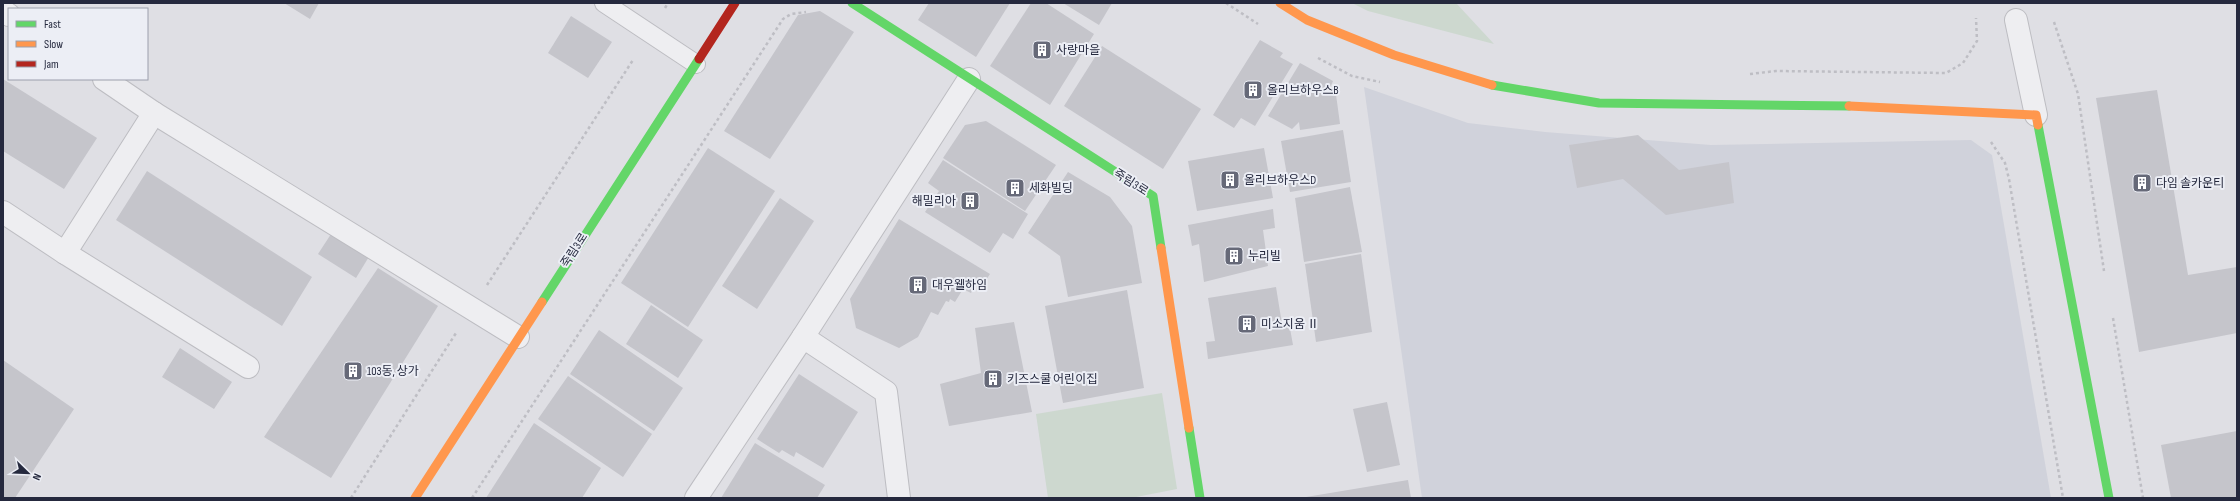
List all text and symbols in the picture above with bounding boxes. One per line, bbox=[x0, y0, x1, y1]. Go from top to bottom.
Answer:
legend bbox=[8, 8, 148, 80]
text: Fast bbox=[44, 17, 61, 32]
text: Slow bbox=[44, 37, 63, 52]
building icon: 사랑마을 bbox=[1031, 39, 1053, 61]
place label: 사랑마을 bbox=[1056, 43, 1100, 58]
text: Jam bbox=[43, 57, 59, 72]
building icon: 올리브하우스B bbox=[1242, 79, 1264, 101]
place label: 올리브하우스B bbox=[1267, 83, 1339, 98]
street label: 죽림3로 bbox=[1111, 166, 1151, 199]
building icon: 올리브하우스D bbox=[1219, 169, 1241, 191]
building icon: 다임 솔카운티 bbox=[2131, 172, 2153, 194]
place label: 올리브하우스D bbox=[1244, 173, 1316, 188]
place label: 다임 솔카운티 bbox=[2156, 176, 2224, 191]
building icon: 세화빌딩 bbox=[1004, 177, 1026, 199]
place label: 세화빌딩 bbox=[1029, 181, 1073, 196]
building icon: 해밀리아 bbox=[959, 190, 981, 212]
place label: 해밀리아 bbox=[912, 194, 956, 209]
street label: 죽림3로 bbox=[558, 230, 591, 270]
building icon: 누리빌 bbox=[1223, 245, 1245, 267]
place label: 누리빌 bbox=[1248, 249, 1281, 264]
building icon: 대우웰하임 bbox=[907, 274, 929, 296]
place label: 대우웰하임 bbox=[932, 278, 987, 293]
building icon: 미소지움 Ⅱ bbox=[1236, 313, 1258, 335]
place label: 미소지움 Ⅱ bbox=[1261, 317, 1319, 332]
building icon: 103동, 상가 bbox=[342, 360, 364, 382]
place label: 103동, 상가 bbox=[367, 364, 419, 379]
building icon: 키즈스쿨 어린이집 bbox=[982, 368, 1004, 390]
place label: 키즈스쿨 어린이집 bbox=[1007, 372, 1097, 387]
north arrow bbox=[8, 453, 48, 493]
text: N bbox=[30, 471, 44, 482]

